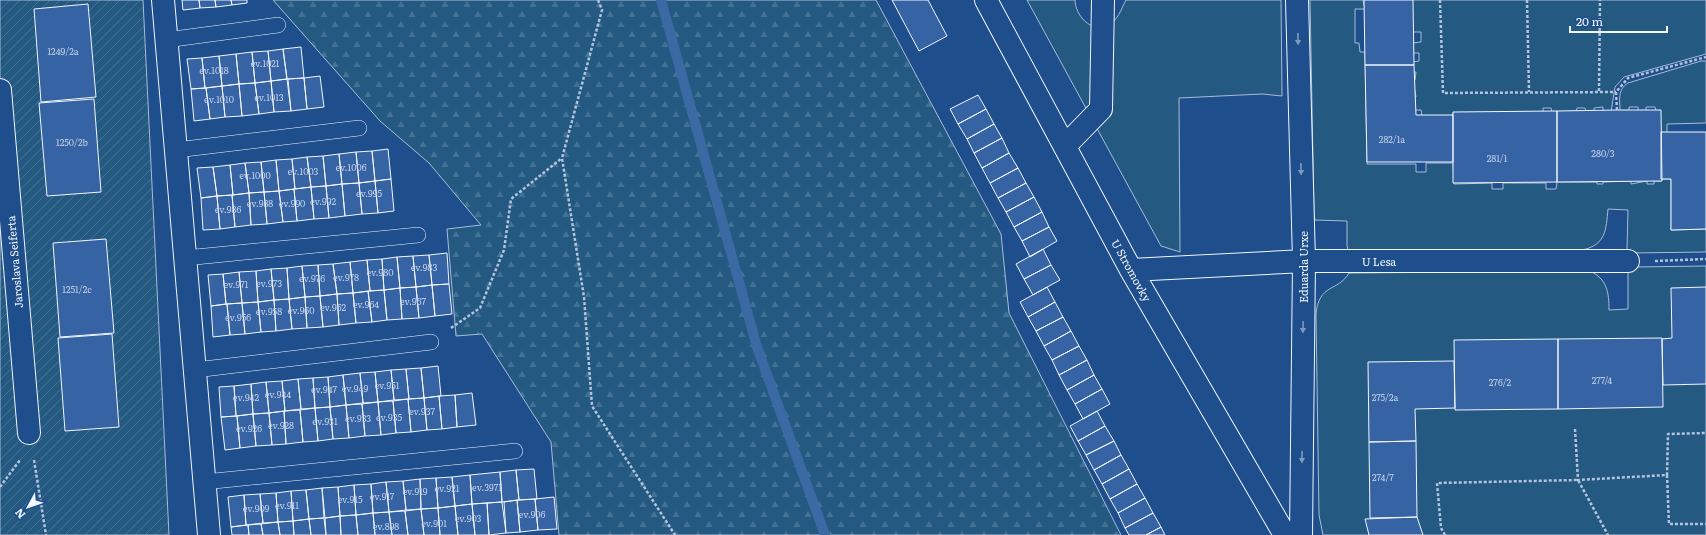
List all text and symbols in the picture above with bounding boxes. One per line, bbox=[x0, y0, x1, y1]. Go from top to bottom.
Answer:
scale bar bbox=[1570, 8, 1667, 34]
text: 20 m bbox=[1576, 12, 1603, 30]
one-way arrow bbox=[1295, 33, 1301, 46]
house number: 1249/2a bbox=[47, 44, 79, 58]
house number: ev.1021 bbox=[250, 56, 280, 70]
house number: ev.1018 bbox=[199, 63, 229, 77]
house number: ev.1013 bbox=[254, 90, 284, 104]
house number: ev.1010 bbox=[204, 92, 234, 106]
house number: 282/1a bbox=[1379, 132, 1405, 146]
house number: 1250/2b bbox=[56, 135, 88, 149]
house number: 280/3 bbox=[1591, 146, 1615, 160]
house number: 281/1 bbox=[1487, 151, 1508, 165]
house number: ev.1006 bbox=[336, 160, 367, 174]
one-way arrow bbox=[1298, 163, 1305, 175]
house number: ev.1003 bbox=[288, 164, 319, 178]
house number: ev.1000 bbox=[239, 168, 271, 182]
house number: ev.995 bbox=[356, 186, 382, 200]
house number: ev.992 bbox=[310, 194, 336, 208]
house number: ev.988 bbox=[247, 196, 273, 210]
house number: ev.990 bbox=[279, 196, 305, 210]
house number: ev.986 bbox=[215, 202, 241, 216]
street label: Jaroslava Seiferta bbox=[2, 215, 26, 309]
street label: Eduarda Urxe bbox=[1295, 231, 1311, 303]
street label: U Stromovky bbox=[1108, 236, 1156, 305]
street label: U Lesa bbox=[1362, 253, 1396, 269]
house number: ev.983 bbox=[411, 260, 437, 274]
house number: ev.980 bbox=[367, 265, 393, 279]
house number: ev.978 bbox=[333, 270, 359, 284]
house number: ev.976 bbox=[299, 271, 325, 285]
house number: ev.973 bbox=[256, 276, 282, 290]
house number: ev.971 bbox=[224, 277, 249, 291]
house number: 1251/2c bbox=[62, 282, 92, 296]
house number: ev.967 bbox=[400, 294, 427, 308]
house number: ev.964 bbox=[353, 297, 379, 311]
house number: ev.962 bbox=[320, 300, 347, 314]
house number: ev.960 bbox=[288, 303, 314, 317]
house number: ev.958 bbox=[256, 304, 282, 318]
house number: ev.956 bbox=[225, 310, 251, 324]
one-way arrow bbox=[1300, 321, 1306, 334]
house number: 277/4 bbox=[1592, 373, 1612, 387]
house number: 276/2 bbox=[1489, 375, 1512, 389]
house number: ev.951 bbox=[375, 378, 400, 392]
house number: ev.949 bbox=[342, 381, 368, 395]
house number: ev.947 bbox=[311, 382, 337, 396]
house number: ev.944 bbox=[265, 387, 291, 401]
house number: ev.942 bbox=[233, 390, 260, 404]
house number: 275/2a bbox=[1372, 390, 1398, 404]
house number: ev.937 bbox=[409, 404, 435, 418]
house number: ev.935 bbox=[376, 410, 403, 424]
house number: ev.933 bbox=[345, 411, 371, 425]
house number: ev.931 bbox=[312, 414, 338, 428]
house number: ev.928 bbox=[268, 418, 294, 432]
house number: ev.926 bbox=[236, 421, 262, 435]
one-way arrow bbox=[1299, 451, 1305, 464]
house number: 274/7 bbox=[1372, 470, 1394, 484]
house number: ev.3971 bbox=[472, 480, 502, 494]
house number: ev.921 bbox=[435, 481, 460, 495]
house number: ev.919 bbox=[402, 484, 428, 498]
north arrow bbox=[8, 487, 48, 527]
house number: ev.917 bbox=[370, 489, 395, 503]
house number: ev.915 bbox=[338, 492, 363, 506]
house number: ev.911 bbox=[275, 498, 299, 512]
house number: ev.909 bbox=[243, 501, 270, 515]
text: N bbox=[10, 505, 29, 523]
house number: ev.906 bbox=[519, 507, 546, 521]
house number: ev.903 bbox=[455, 511, 481, 525]
house number: ev.901 bbox=[421, 516, 447, 530]
house number: ev.898 bbox=[373, 519, 399, 533]

